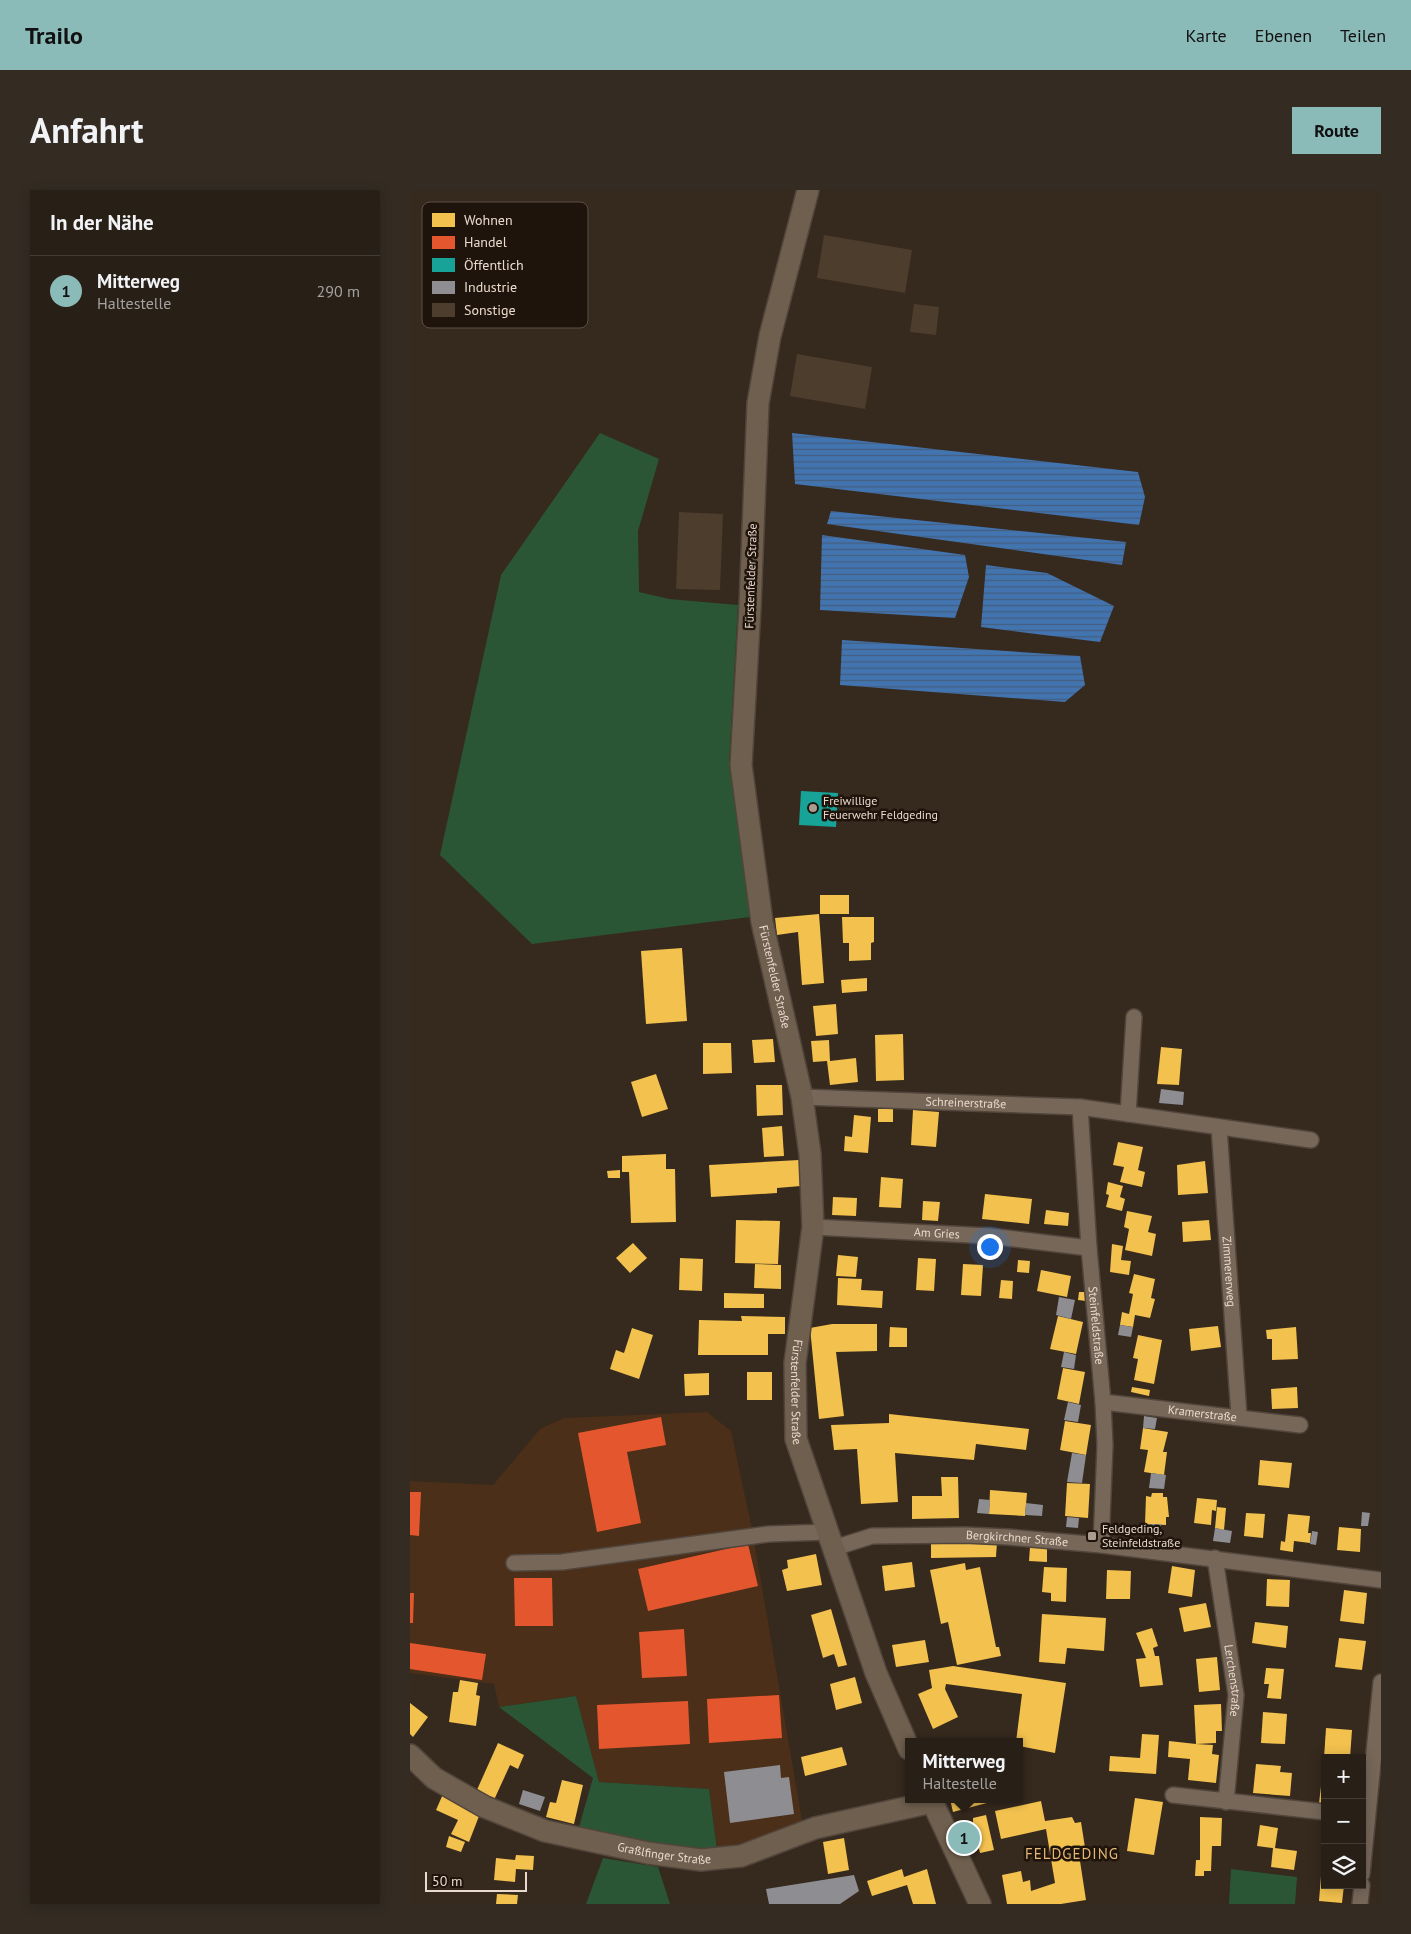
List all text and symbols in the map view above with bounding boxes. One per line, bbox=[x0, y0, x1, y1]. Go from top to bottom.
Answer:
text: Trailo bbox=[25, 20, 83, 51]
text: Karte bbox=[1186, 24, 1227, 47]
text: Ebenen bbox=[1255, 24, 1312, 47]
text: Teilen bbox=[1340, 24, 1386, 47]
text: Anfahrt bbox=[30, 107, 143, 153]
button: Route bbox=[1292, 107, 1381, 154]
legend bbox=[422, 202, 588, 328]
text: In der Nähe bbox=[50, 209, 154, 236]
text: Wohnen bbox=[464, 211, 513, 229]
text: Handel bbox=[464, 233, 507, 251]
text: Öffentlich bbox=[464, 256, 524, 274]
text: Mitterweg bbox=[97, 269, 180, 293]
text: Industrie bbox=[464, 278, 517, 296]
text: 1 bbox=[61, 281, 71, 301]
text: 290 m bbox=[317, 281, 360, 301]
text: Haltestelle bbox=[97, 293, 171, 313]
text: Sonstige bbox=[464, 301, 516, 319]
street label: Fürstenfelder Straße bbox=[741, 523, 760, 629]
place label: Freiwillige Feuerwehr Feldgeding bbox=[823, 793, 938, 822]
marker: Freiwillige Feuerwehr Feldgeding bbox=[807, 802, 819, 814]
street label: Fürstenfelder Straße bbox=[756, 924, 794, 1030]
street label: Schreinerstraße bbox=[925, 1093, 1007, 1111]
street label: Am Gries bbox=[914, 1224, 960, 1241]
your location bbox=[977, 1234, 1003, 1260]
street label: Zimmererweg bbox=[1220, 1236, 1239, 1307]
street label: Steinfeldstraße bbox=[1086, 1286, 1108, 1365]
street label: Fürstenfelder Straße bbox=[788, 1339, 806, 1447]
street label: Kramerstraße bbox=[1167, 1402, 1238, 1425]
place label: Feldgeding, Steinfeldstraße bbox=[1102, 1521, 1180, 1550]
street label: Bergkirchner Straße bbox=[966, 1527, 1069, 1549]
marker: Feldgeding, Steinfeldstraße bbox=[1086, 1530, 1098, 1542]
street label: Lerchenstraße bbox=[1221, 1643, 1244, 1717]
popup bbox=[905, 1738, 1023, 1803]
text: Mitterweg bbox=[923, 1749, 1005, 1773]
map controls bbox=[1321, 1754, 1366, 1889]
button: + bbox=[1321, 1754, 1366, 1799]
text: Haltestelle bbox=[923, 1773, 997, 1793]
button: − bbox=[1321, 1799, 1366, 1844]
pin: 1 bbox=[948, 1819, 980, 1857]
street label: Graßlfinger Straße bbox=[616, 1839, 712, 1867]
district label: FELDGEDING bbox=[1025, 1844, 1119, 1863]
button: layers bbox=[1321, 1844, 1366, 1889]
scale bar bbox=[425, 1869, 528, 1892]
text: 50 m bbox=[432, 1872, 462, 1890]

